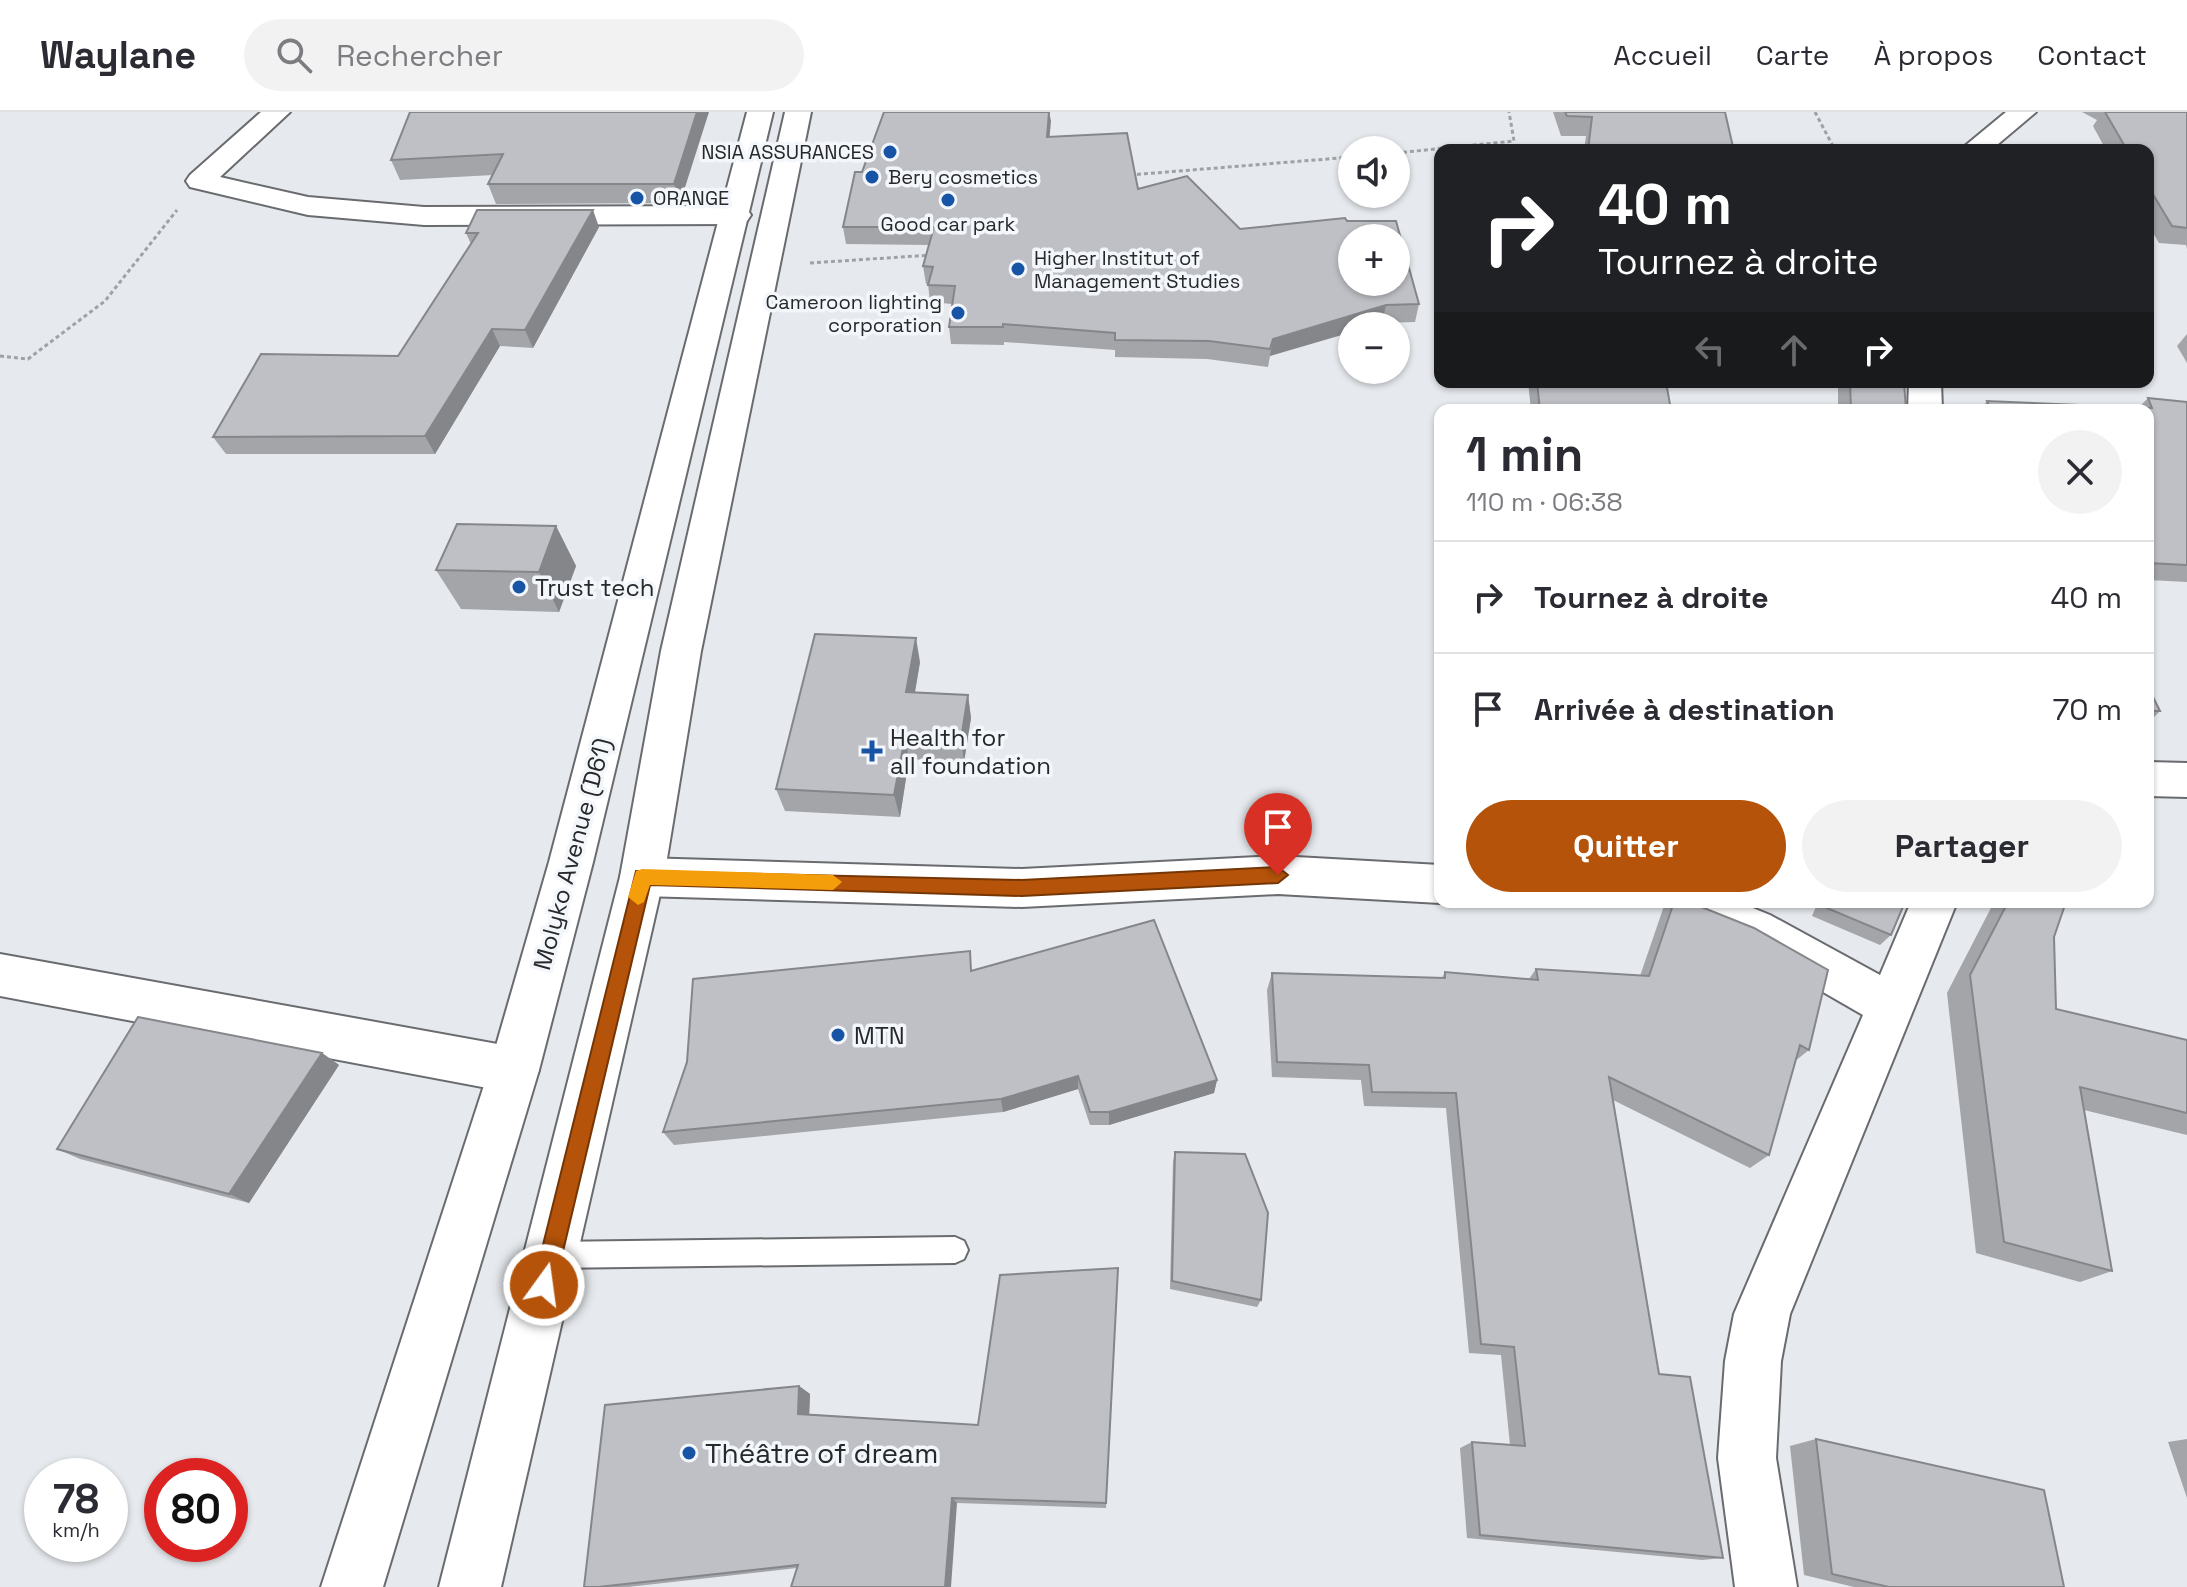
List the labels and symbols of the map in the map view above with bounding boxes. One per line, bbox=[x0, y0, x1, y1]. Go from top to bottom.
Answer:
place label: NSIA ASSURANCES bbox=[701, 139, 874, 165]
marker: NSIA ASSURANCES bbox=[881, 143, 899, 161]
place label: Bery cosmetics bbox=[888, 164, 1038, 190]
marker: Bery cosmetics bbox=[863, 168, 881, 186]
place label: ORANGE bbox=[653, 185, 729, 211]
marker: ORANGE bbox=[628, 189, 646, 207]
marker: Good car park bbox=[939, 191, 957, 209]
place label: Good car park bbox=[881, 211, 1016, 237]
place label: Higher Institut of Management Studies bbox=[1034, 245, 1240, 294]
marker: Higher Institut of Management Studies bbox=[1009, 260, 1027, 278]
place label: Cameroon lighting corporation bbox=[766, 289, 942, 338]
marker: Cameroon lighting corporation bbox=[949, 304, 967, 322]
place label: Trust tech bbox=[535, 572, 655, 603]
marker: Trust tech bbox=[510, 578, 528, 596]
place label: Health for all foundation bbox=[890, 722, 1051, 781]
street label: Molyko Avenue (D61) bbox=[526, 735, 618, 973]
marker: Health for all foundation bbox=[861, 740, 883, 762]
pin bbox=[1244, 793, 1312, 875]
place label: MTN bbox=[854, 1020, 905, 1051]
marker: MTN bbox=[829, 1026, 847, 1044]
position arrow bbox=[502, 1243, 586, 1327]
place label: Théâtre of dream bbox=[705, 1435, 938, 1471]
marker: Théâtre of dream bbox=[680, 1444, 698, 1462]
speed limit sign: 80 bbox=[144, 1458, 248, 1562]

